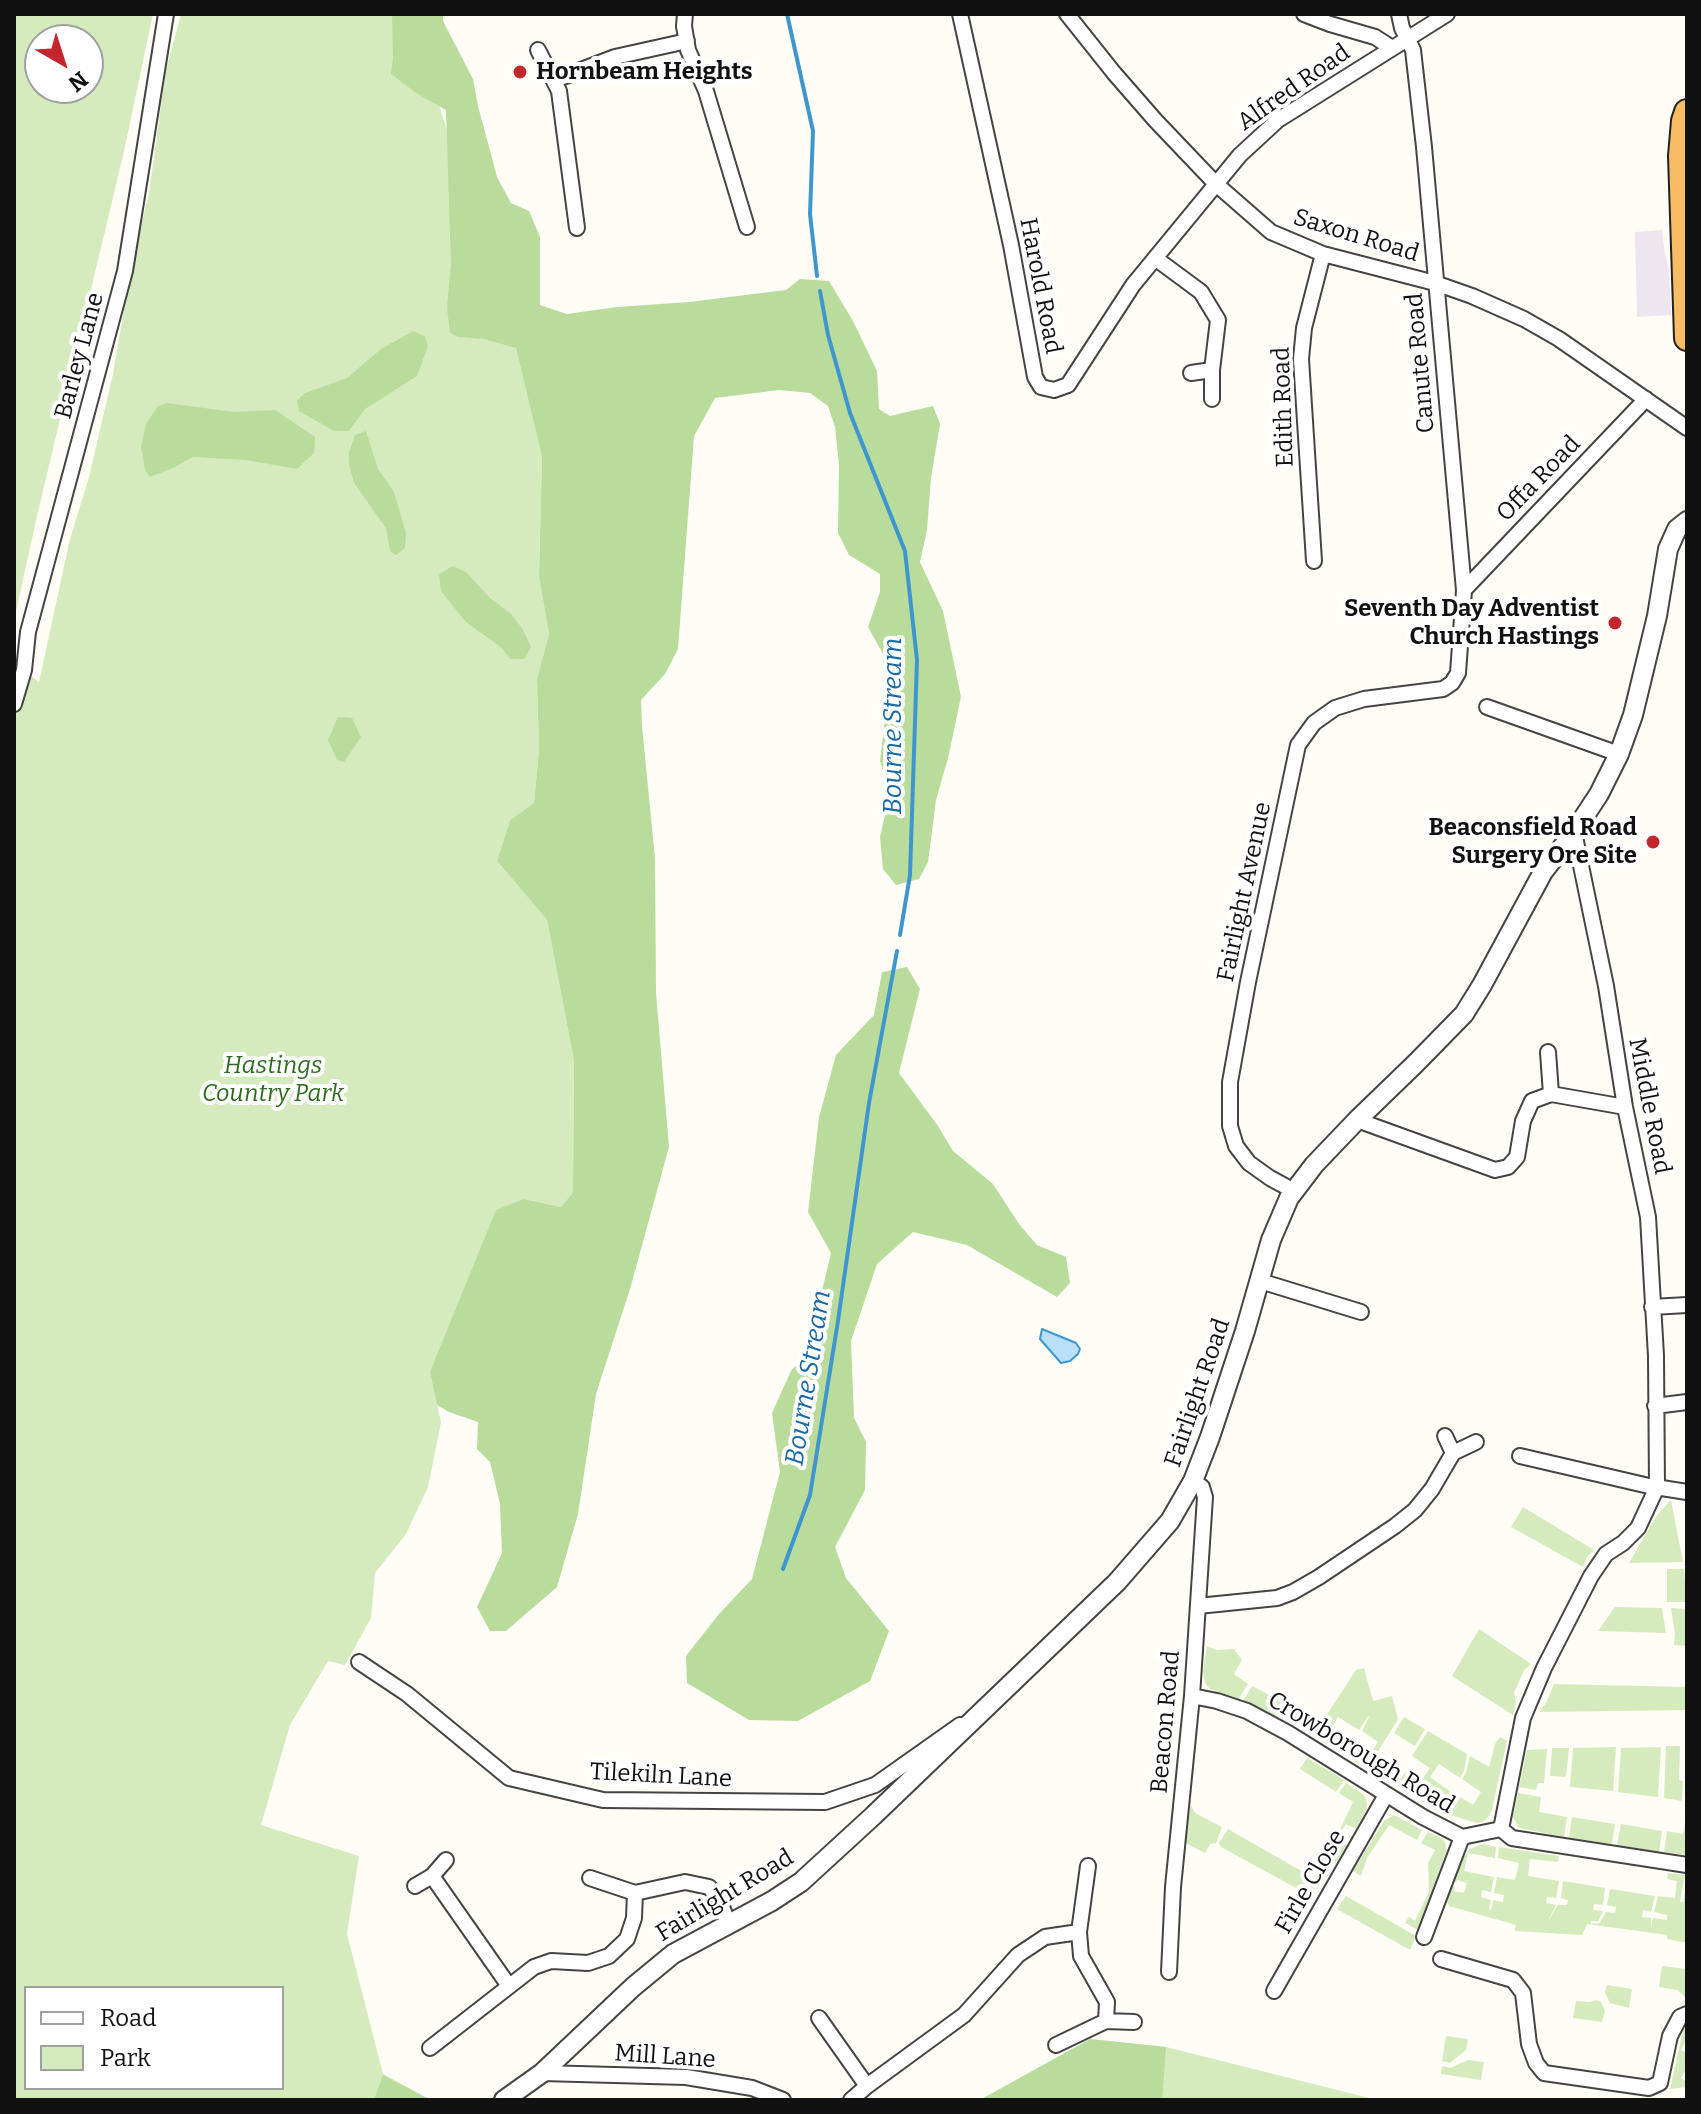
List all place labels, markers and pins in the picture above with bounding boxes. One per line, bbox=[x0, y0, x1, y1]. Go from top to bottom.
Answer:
place label: Hornbeam Heights bbox=[536, 58, 752, 86]
marker: Hornbeam Heights bbox=[511, 63, 529, 81]
place label: Seventh Day Adventist Church Hastings bbox=[1344, 595, 1599, 651]
marker: Seventh Day Adventist Church Hastings bbox=[1606, 614, 1624, 632]
place label: Beaconsfield Road Surgery Ore Site bbox=[1428, 814, 1637, 870]
marker: Beaconsfield Road Surgery Ore Site bbox=[1644, 833, 1662, 851]

